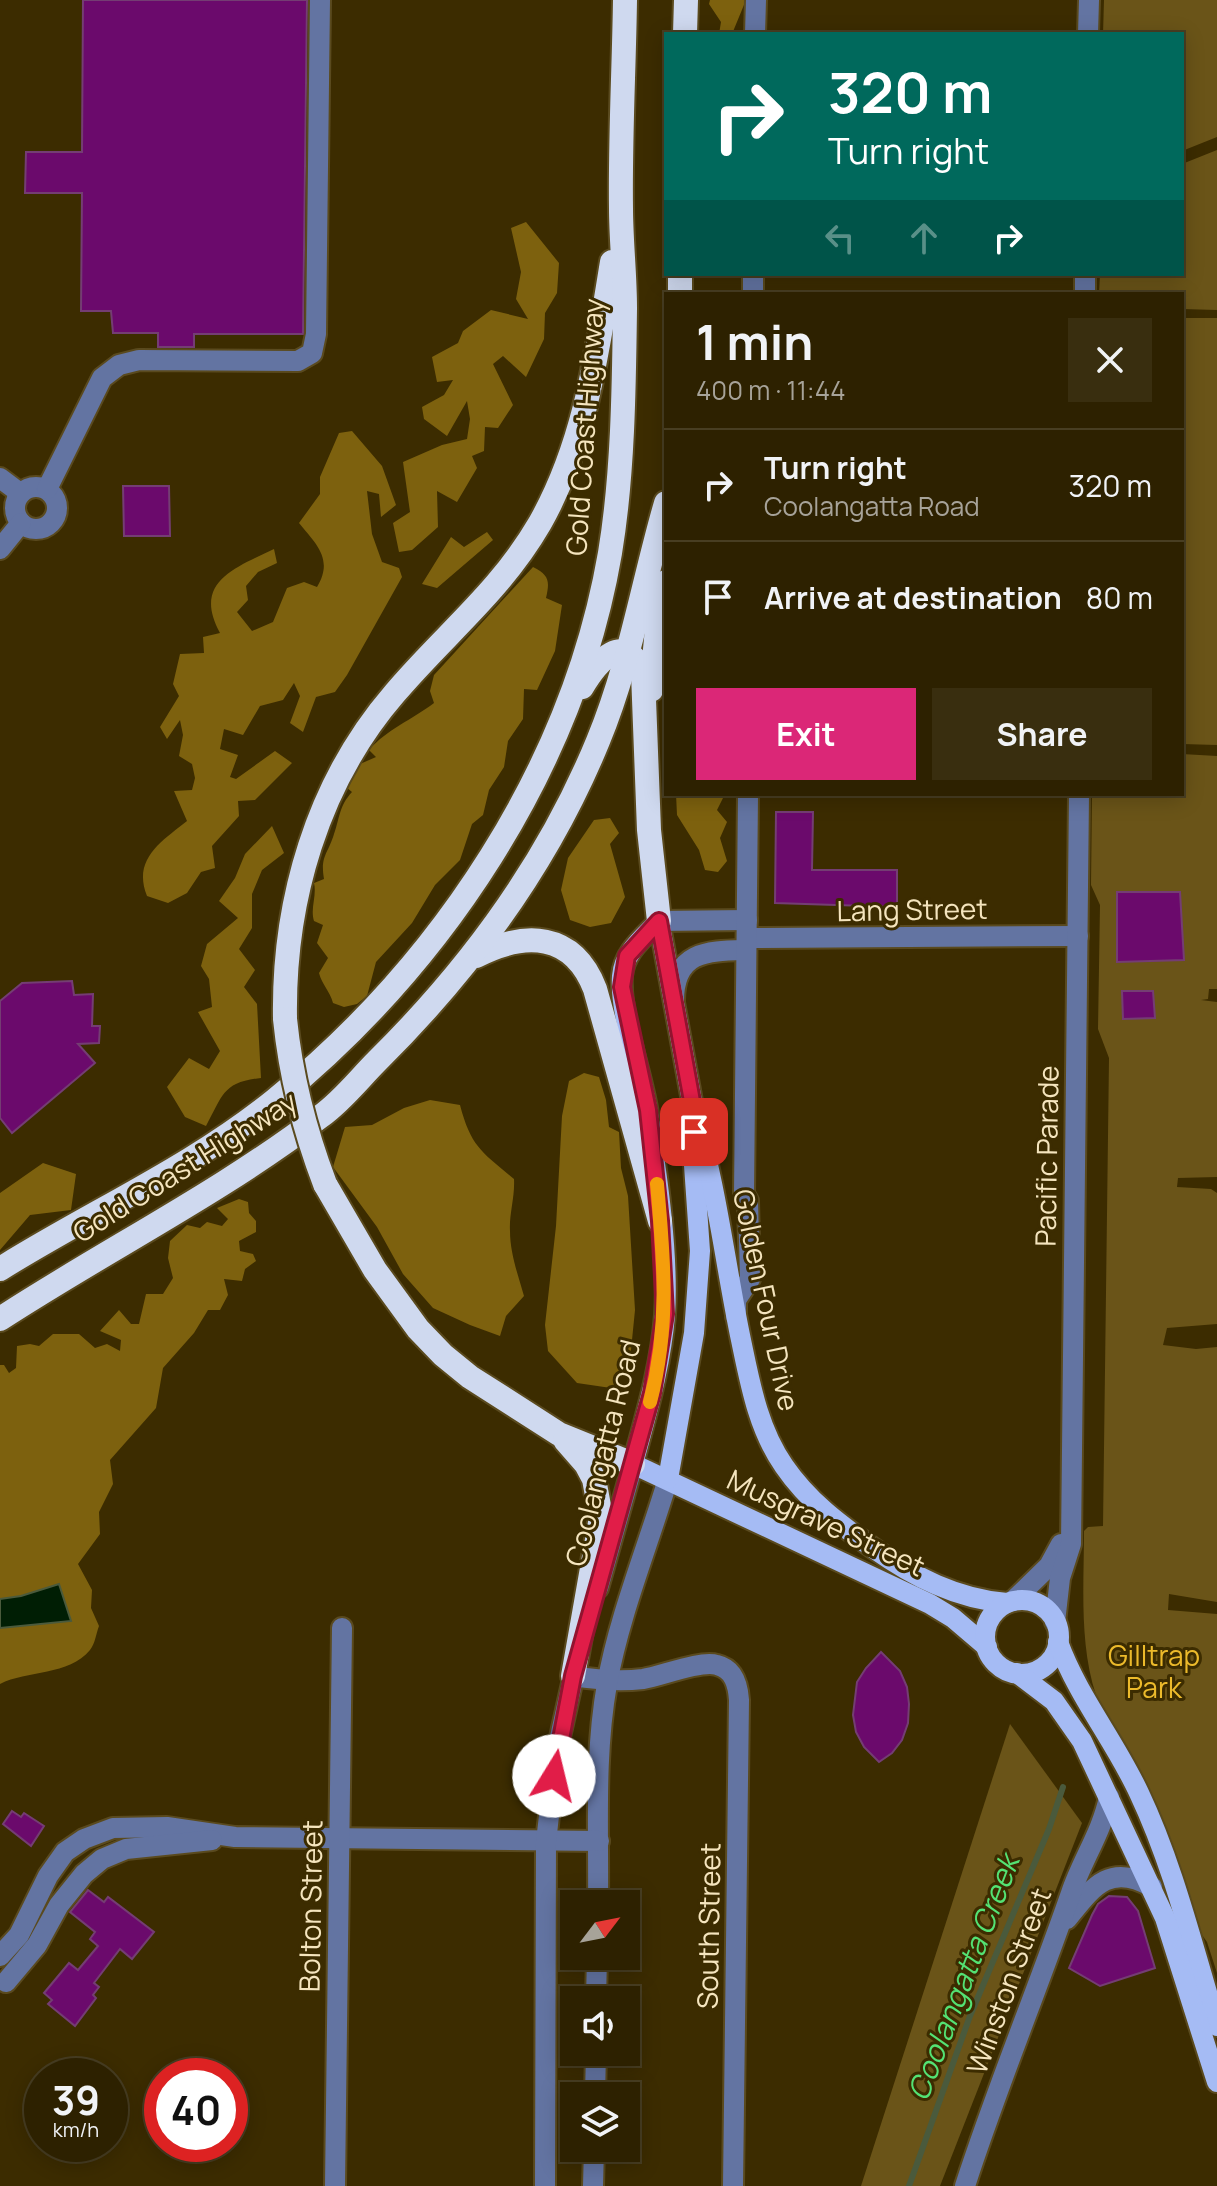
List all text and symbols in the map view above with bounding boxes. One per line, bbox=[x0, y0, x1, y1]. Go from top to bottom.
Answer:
text: 320 m bbox=[828, 53, 992, 130]
icon: right bbox=[696, 64, 800, 168]
text: Turn right bbox=[828, 126, 989, 175]
icon: left bbox=[818, 216, 862, 260]
icon: ahead bbox=[902, 216, 946, 260]
icon: right bbox=[986, 216, 1030, 260]
street label: Gold Coast Highway bbox=[556, 297, 612, 557]
text: 1 min bbox=[696, 309, 813, 374]
button: close bbox=[1068, 318, 1152, 402]
text: 400 m · 11:44 bbox=[696, 372, 846, 408]
text: Turn right bbox=[764, 447, 907, 488]
icon: right bbox=[696, 463, 740, 507]
text: 320 m bbox=[1069, 465, 1152, 506]
text: Coolangatta Road bbox=[764, 488, 980, 524]
icon: arrive bbox=[696, 575, 740, 619]
text: Arrive at destination bbox=[764, 577, 1062, 618]
text: 80 m bbox=[1086, 577, 1153, 618]
button: Exit bbox=[696, 688, 916, 780]
button: Share bbox=[932, 688, 1152, 780]
street label: Lang Street bbox=[836, 889, 988, 929]
street label: Pacific Parade bbox=[1025, 1065, 1067, 1247]
street label: Gold Coast Highway bbox=[65, 1082, 304, 1251]
pin bbox=[660, 1098, 728, 1166]
icon: arrive bbox=[672, 1110, 716, 1154]
street label: Golden Four Drive bbox=[725, 1185, 809, 1414]
street label: Coolangatta Road bbox=[555, 1335, 649, 1570]
street label: Musgrave Street bbox=[721, 1460, 931, 1585]
park label: Gilltrap Park bbox=[1108, 1636, 1200, 1706]
position arrow bbox=[512, 1734, 596, 1818]
street label: Bolton Street bbox=[290, 1820, 330, 1992]
street label: South Street bbox=[688, 1843, 728, 2009]
water label: Coolangatta Creek bbox=[897, 1845, 1030, 2106]
street label: Winston Street bbox=[957, 1882, 1059, 2079]
north arrow bbox=[560, 1890, 640, 1970]
map controls bbox=[560, 1890, 640, 2162]
button: sound bbox=[560, 1986, 640, 2066]
speed limit sign: 40 bbox=[144, 2058, 248, 2162]
text: 39 bbox=[52, 2072, 100, 2127]
button: layers bbox=[560, 2082, 640, 2162]
text: km/h bbox=[53, 2116, 99, 2143]

